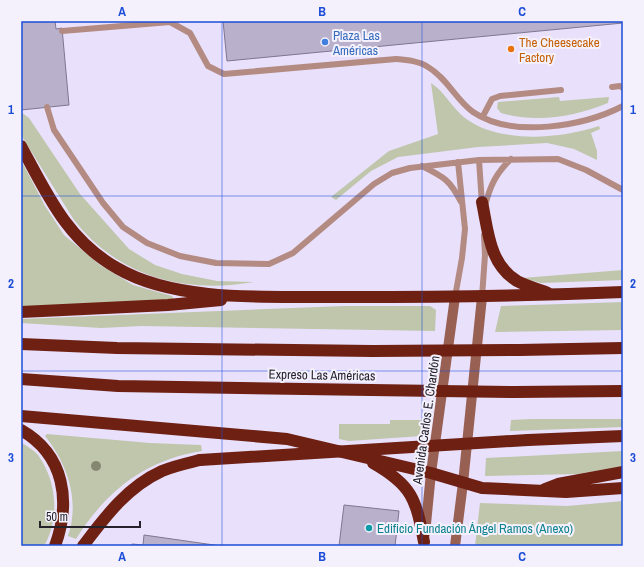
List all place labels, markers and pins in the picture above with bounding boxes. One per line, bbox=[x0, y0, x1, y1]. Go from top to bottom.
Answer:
place label: Plaza Las Américas bbox=[332, 27, 380, 59]
place label: The Cheesecake Factory bbox=[519, 34, 600, 66]
marker: Plaza Las Américas bbox=[320, 37, 330, 47]
marker: The Cheesecake Factory bbox=[506, 44, 516, 54]
place label: Edificio Fundación Ángel Ramos (Anexo) bbox=[377, 520, 574, 537]
marker: Edificio Fundación Ángel Ramos (Anexo) bbox=[364, 523, 374, 533]

